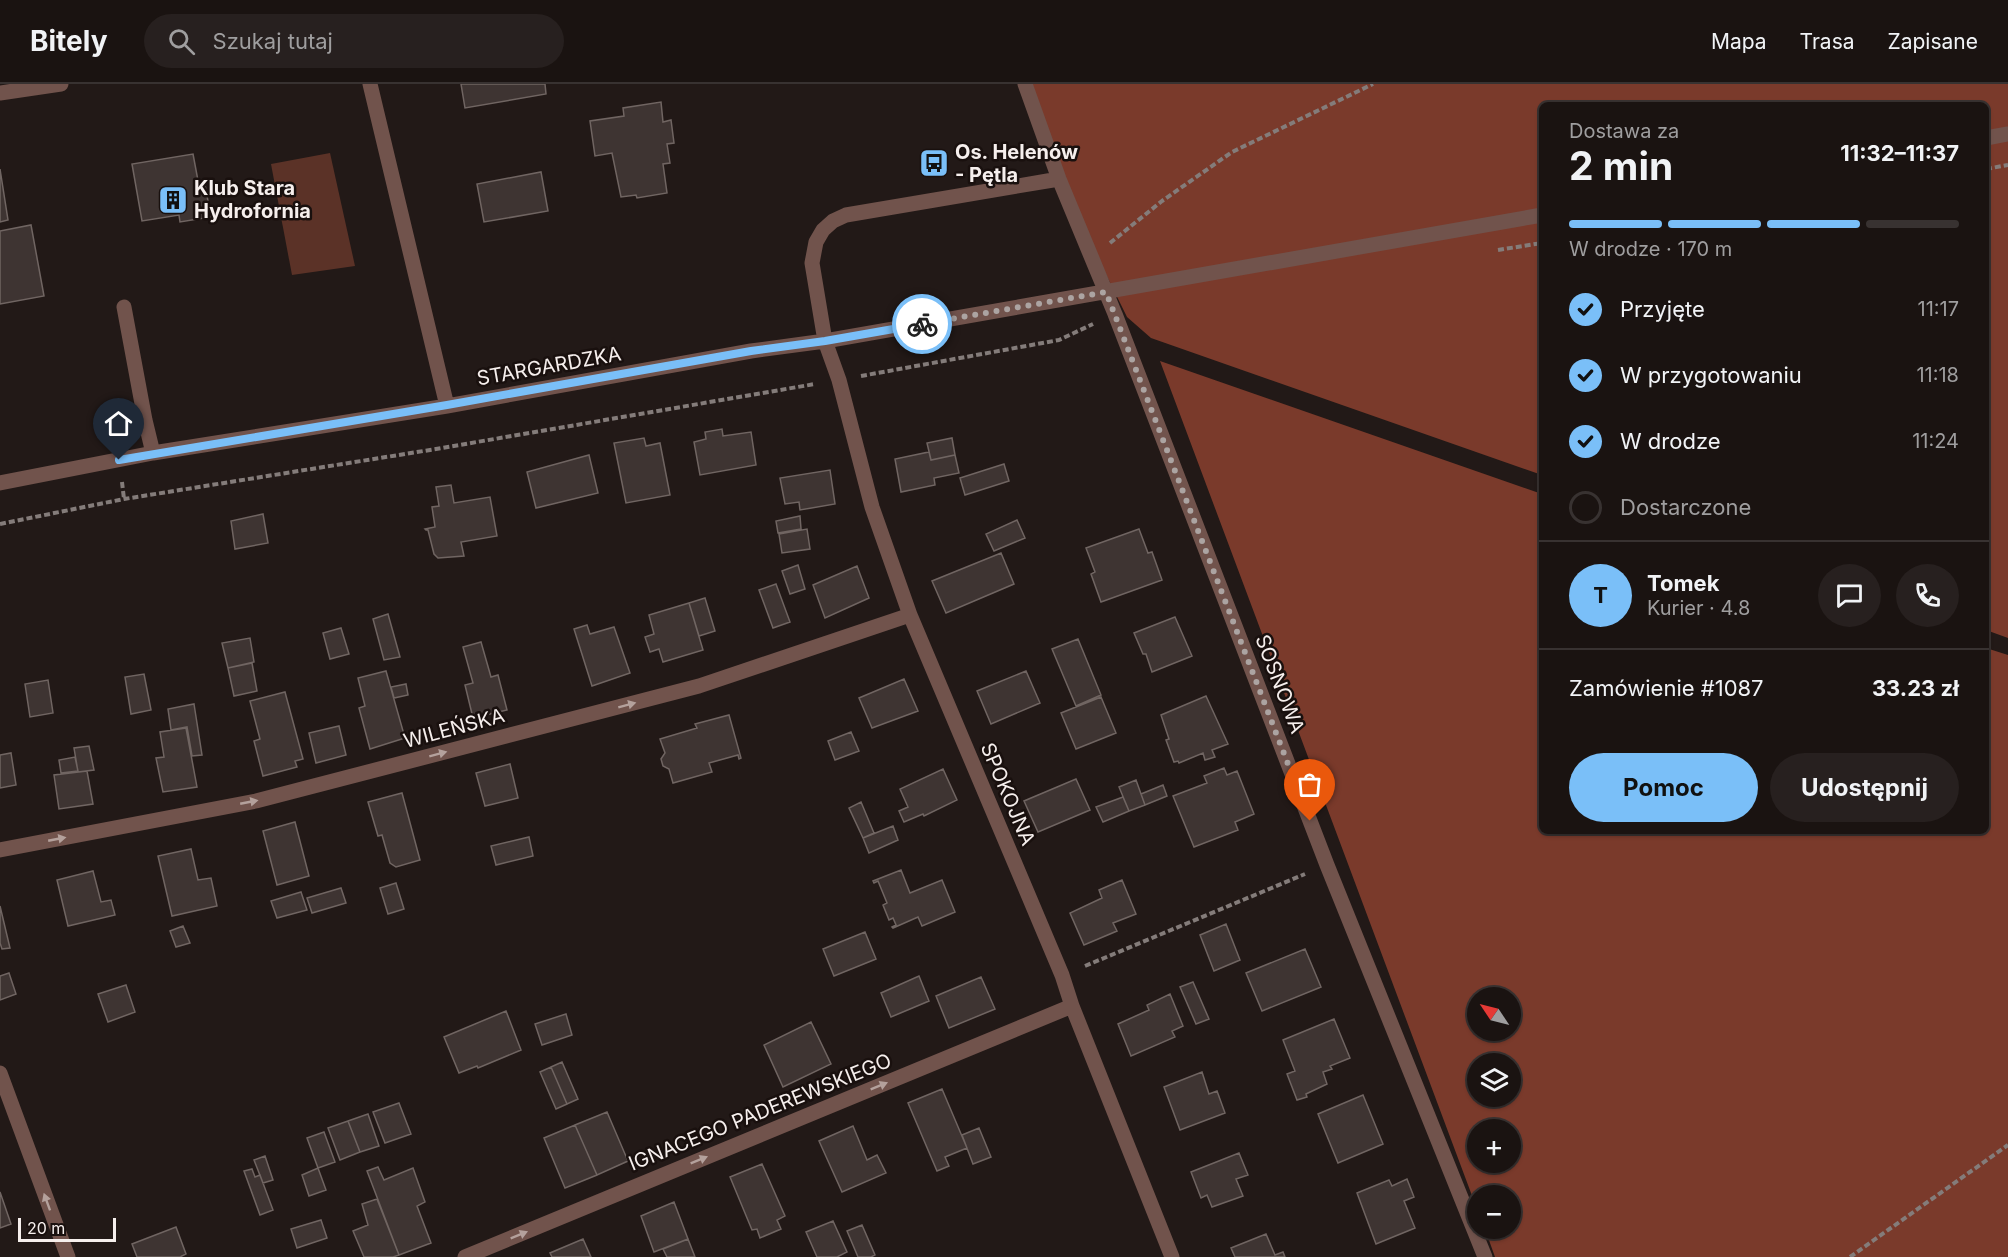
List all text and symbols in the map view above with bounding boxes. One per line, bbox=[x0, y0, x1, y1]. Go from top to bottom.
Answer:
search box bbox=[144, 14, 564, 68]
text: Bitely bbox=[30, 24, 108, 58]
icon: search bbox=[165, 25, 198, 58]
text: Szukaj tutaj bbox=[213, 28, 333, 54]
text: Mapa bbox=[1711, 29, 1767, 54]
text: Trasa bbox=[1800, 29, 1855, 54]
text: Zapisane bbox=[1888, 29, 1978, 54]
text: Dostawa za bbox=[1569, 119, 1679, 143]
place label: Os. Helenów - Pętla bbox=[955, 140, 1078, 187]
text: 11:32–11:37 bbox=[1840, 140, 1959, 166]
text: 2 min bbox=[1569, 142, 1673, 189]
bus stop icon: Os. Helenów - Pętla bbox=[918, 147, 950, 179]
place label: Klub Stara Hydrofornia bbox=[194, 176, 311, 223]
building icon: Klub Stara Hydrofornia bbox=[157, 184, 189, 216]
text: W drodze · 170 m bbox=[1569, 237, 1732, 261]
icon: check bbox=[1569, 293, 1602, 326]
courier bbox=[892, 294, 952, 354]
text: Przyjęte bbox=[1620, 296, 1705, 322]
text: 11:17 bbox=[1918, 297, 1959, 321]
icon: bike bbox=[906, 308, 939, 341]
street label: STARGARDZKA bbox=[475, 341, 623, 391]
icon: check bbox=[1569, 359, 1602, 392]
text: W przygotowaniu bbox=[1620, 362, 1802, 388]
text: 11:18 bbox=[1916, 363, 1959, 387]
pin bbox=[93, 398, 144, 460]
icon: home bbox=[102, 407, 135, 440]
icon: check bbox=[1569, 425, 1602, 458]
text: W drodze bbox=[1620, 428, 1721, 454]
text: 11:24 bbox=[1912, 429, 1959, 453]
text: Dostarczone bbox=[1620, 494, 1751, 520]
button: chat bbox=[1818, 564, 1881, 627]
button: phone bbox=[1896, 564, 1959, 627]
text: Tomek bbox=[1647, 570, 1719, 596]
text: T bbox=[1593, 582, 1608, 608]
text: Kurier · 4.8 bbox=[1647, 596, 1750, 620]
street label: SOSNOWA bbox=[1250, 631, 1310, 737]
text: Zamówienie #1087 bbox=[1569, 675, 1764, 701]
text: 33.23 zł bbox=[1872, 675, 1959, 701]
one-way arrow bbox=[617, 699, 636, 709]
street label: WILEŃSKA bbox=[401, 702, 507, 753]
street label: SPOKOJNA bbox=[976, 739, 1040, 849]
one-way arrow bbox=[429, 748, 447, 758]
button: Pomoc bbox=[1569, 753, 1758, 822]
button: Udostępnij bbox=[1770, 753, 1959, 822]
pin bbox=[1284, 759, 1335, 821]
icon: bag bbox=[1293, 768, 1326, 801]
one-way arrow bbox=[240, 797, 259, 806]
one-way arrow bbox=[48, 834, 67, 843]
north arrow bbox=[1467, 987, 1521, 1041]
map controls bbox=[1467, 987, 1521, 1239]
street label: IGNACEGO PADEREWSKIEGO bbox=[625, 1048, 895, 1176]
button: layers bbox=[1467, 1053, 1521, 1107]
one-way arrow bbox=[871, 1081, 889, 1091]
button: + bbox=[1467, 1119, 1521, 1173]
one-way arrow bbox=[691, 1155, 709, 1165]
button: − bbox=[1467, 1185, 1521, 1239]
one-way arrow bbox=[42, 1193, 52, 1211]
scale bar bbox=[18, 1215, 116, 1242]
text: 20 m bbox=[27, 1218, 65, 1238]
one-way arrow bbox=[510, 1230, 528, 1239]

